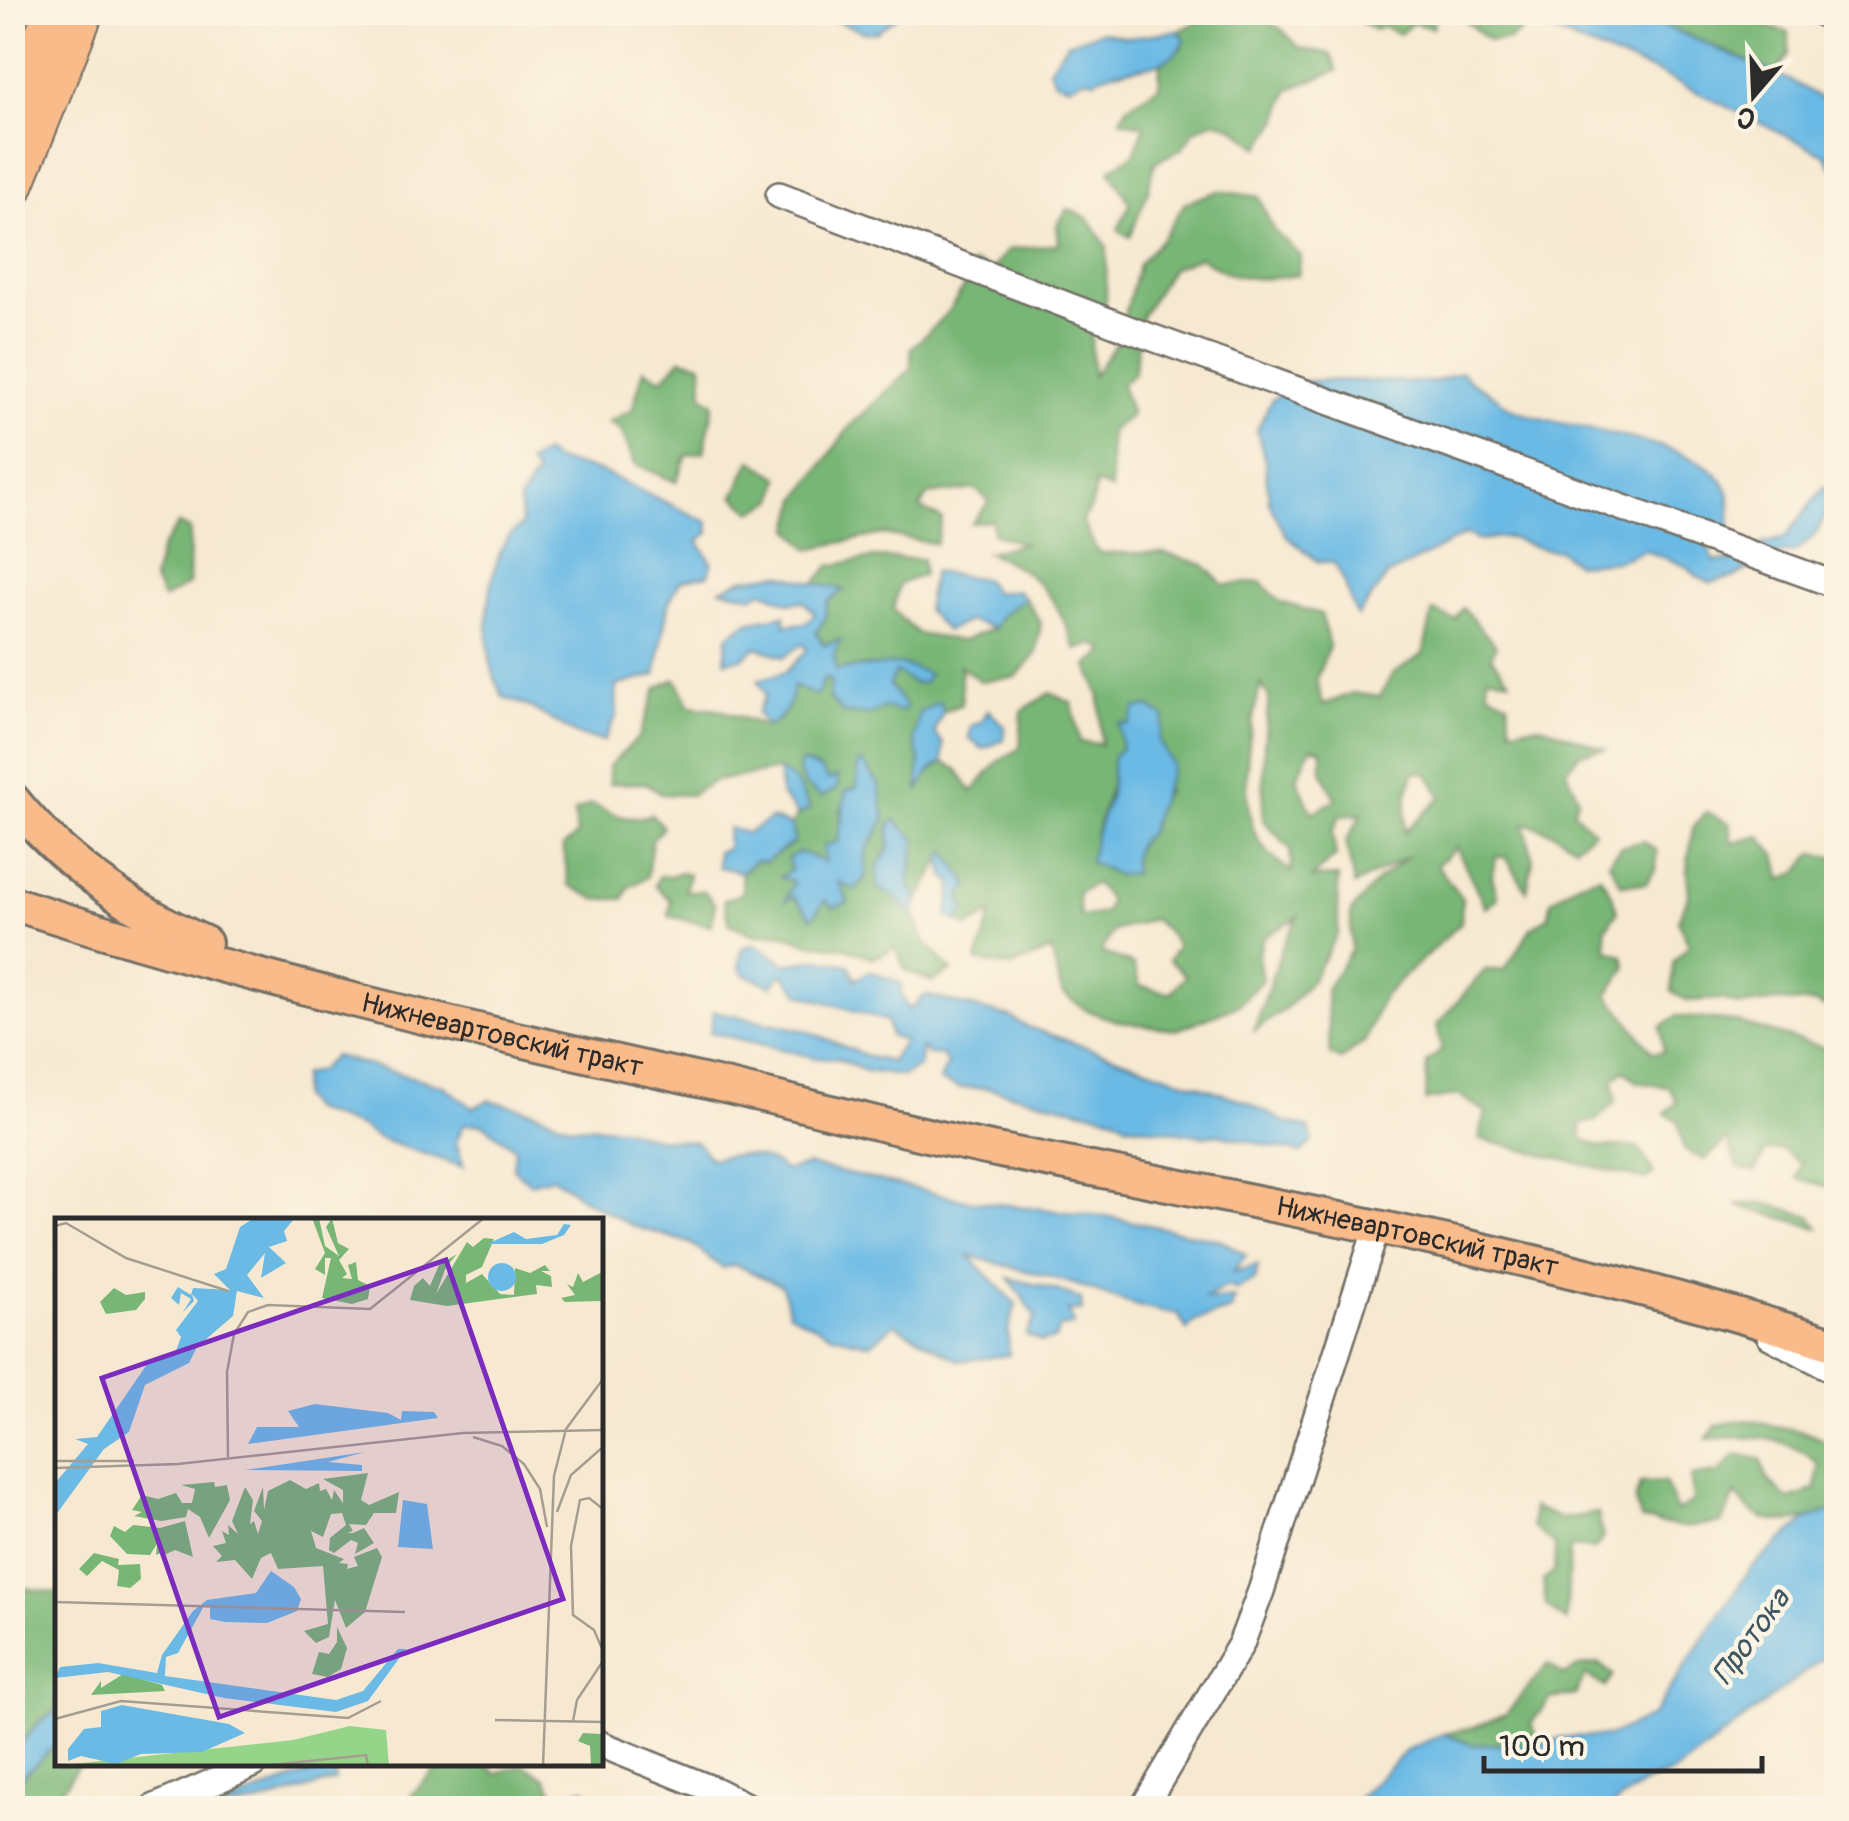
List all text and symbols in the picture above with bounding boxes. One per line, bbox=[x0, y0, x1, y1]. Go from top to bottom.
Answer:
north arrow bbox=[1704, 45, 1804, 145]
text: С bbox=[1732, 98, 1760, 137]
street label: Нижневартовский тракт bbox=[358, 985, 647, 1085]
street label: Нижневартовский тракт bbox=[1273, 1189, 1562, 1285]
inset map bbox=[55, 1218, 602, 1766]
water label: Протока bbox=[1704, 1580, 1799, 1692]
scale bar bbox=[1484, 1711, 1762, 1773]
text: 100 m bbox=[1499, 1728, 1585, 1765]

